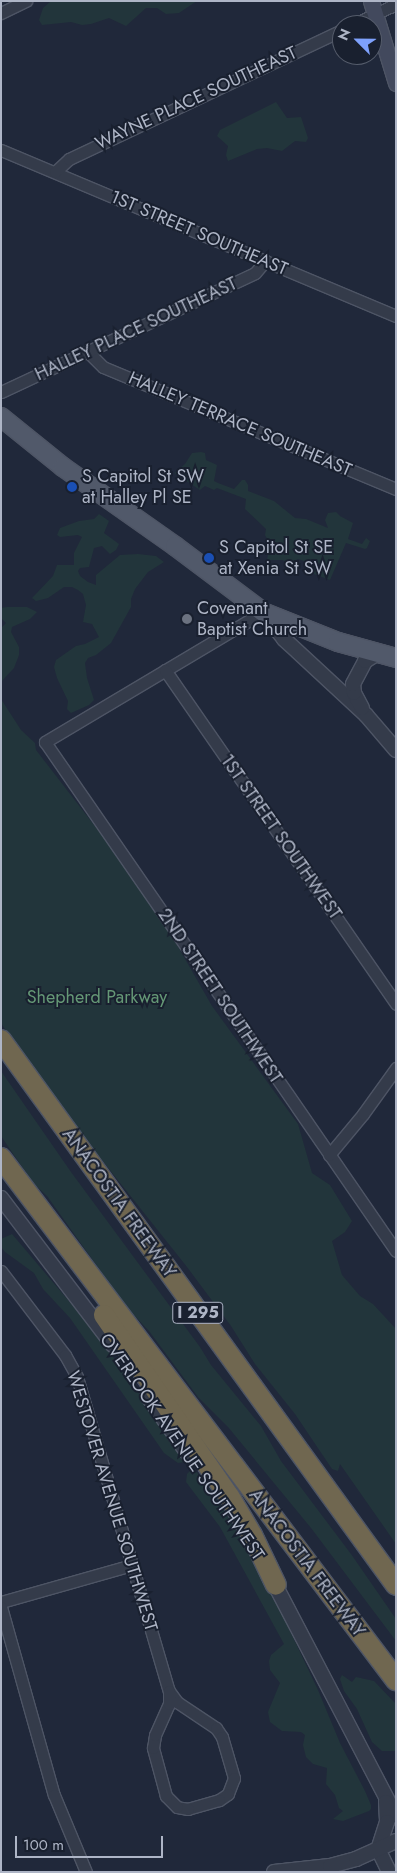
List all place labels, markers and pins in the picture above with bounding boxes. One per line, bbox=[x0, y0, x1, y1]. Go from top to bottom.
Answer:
place label: S Capitol St SW at Halley Pl SE bbox=[82, 466, 204, 508]
marker: S Capitol St SW at Halley Pl SE bbox=[66, 481, 78, 493]
place label: S Capitol St SE at Xenia St SW bbox=[219, 537, 333, 580]
marker: S Capitol St SE at Xenia St SW bbox=[203, 552, 215, 564]
place label: Covenant Baptist Church bbox=[197, 598, 307, 640]
marker: Covenant Baptist Church bbox=[181, 613, 193, 625]

